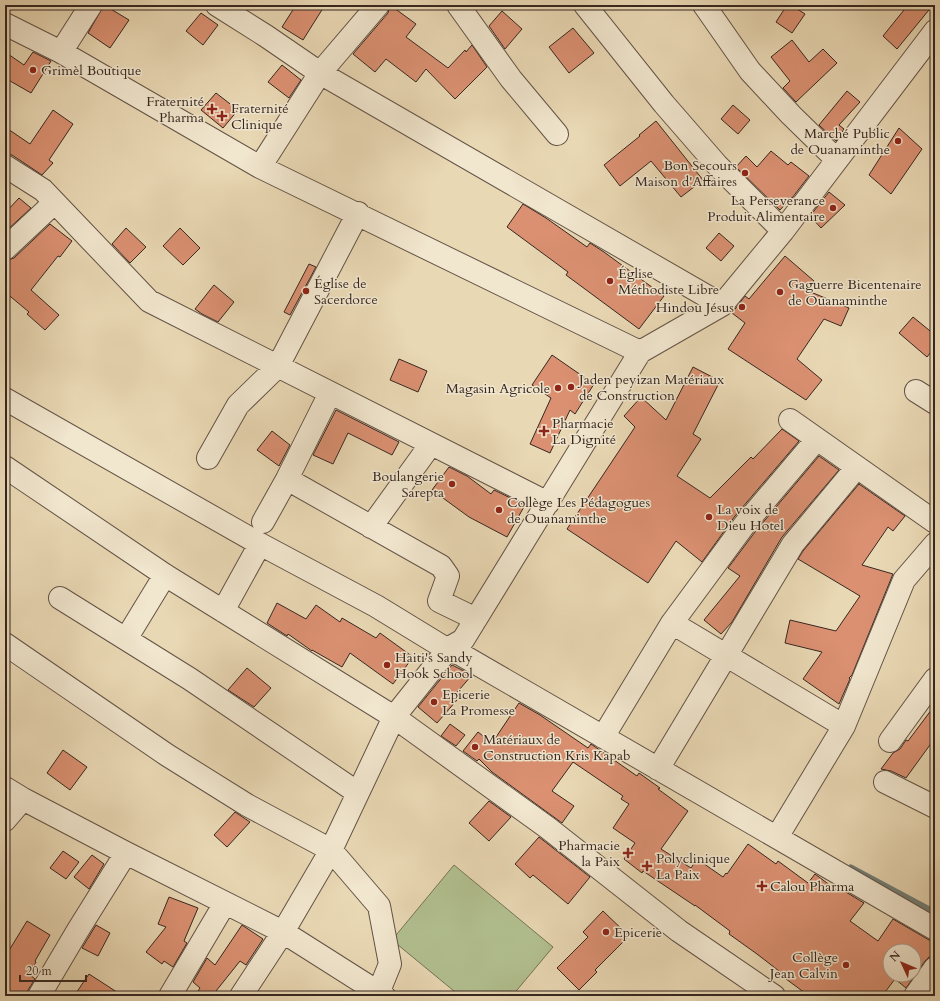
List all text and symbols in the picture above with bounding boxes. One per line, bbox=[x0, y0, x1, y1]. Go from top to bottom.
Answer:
place label: Grimèl Boutique bbox=[41, 61, 141, 80]
marker: Grimèl Boutique bbox=[28, 65, 38, 75]
place label: Fraternité Pharma bbox=[146, 92, 204, 127]
place label: Fraternité Clinique bbox=[231, 99, 289, 134]
marker: Fraternité Pharma bbox=[207, 104, 217, 114]
marker: Fraternité Clinique bbox=[216, 110, 228, 122]
place label: Marché Public de Ouanaminthe bbox=[790, 124, 890, 159]
marker: Marché Public de Ouanaminthe bbox=[893, 136, 903, 146]
place label: Bon Secours Maison d'Affaires bbox=[635, 156, 737, 191]
marker: Bon Secours Maison d'Affaires bbox=[740, 168, 750, 178]
place label: La Perseverance Produit Alimentaire bbox=[707, 191, 825, 226]
marker: La Perseverance Produit Alimentaire bbox=[828, 203, 838, 213]
place label: Église Méthodiste Libre bbox=[618, 264, 719, 299]
place label: Église de Sacerdorce bbox=[314, 274, 378, 309]
place label: Gaguerre Bicentenaire de Ouanaminthe bbox=[788, 275, 922, 310]
marker: Église Méthodiste Libre bbox=[605, 276, 615, 286]
marker: Église de Sacerdorce bbox=[301, 286, 311, 296]
marker: Gaguerre Bicentenaire de Ouanaminthe bbox=[775, 287, 785, 297]
place label: Hindou Jésus bbox=[656, 298, 734, 317]
marker: Hindou Jésus bbox=[737, 302, 747, 312]
place label: Jaden peyizan Matériaux de Construction bbox=[577, 370, 724, 405]
place label: Magasin Agricole bbox=[446, 379, 550, 398]
marker: Jaden peyizan Matériaux de Construction bbox=[566, 382, 576, 392]
marker: Magasin Agricole bbox=[553, 383, 563, 393]
place label: Pharmacie La Dignité bbox=[552, 414, 616, 449]
marker: Pharmacie La Dignité bbox=[539, 426, 549, 436]
place label: Boulangerie Sarepta bbox=[372, 467, 444, 502]
marker: Boulangerie Sarepta bbox=[447, 479, 457, 489]
place label: Collège Les Pédagogues de Ouanaminthe bbox=[507, 493, 650, 528]
place label: La voix de Dieu Hotel bbox=[717, 500, 784, 535]
marker: Collège Les Pédagogues de Ouanaminthe bbox=[494, 505, 504, 515]
marker: La voix de Dieu Hotel bbox=[704, 512, 714, 522]
place label: Haiti's Sandy Hook School bbox=[395, 648, 473, 683]
marker: Haiti's Sandy Hook School bbox=[382, 660, 392, 670]
place label: Epicerie La Promesse bbox=[442, 685, 515, 720]
marker: Epicerie La Promesse bbox=[429, 697, 439, 707]
place label: Matériaux de Construction Kris Kapab bbox=[483, 730, 631, 765]
marker: Matériaux de Construction Kris Kapab bbox=[470, 742, 480, 752]
place label: Pharmacie la Paix bbox=[558, 836, 620, 871]
marker: Pharmacie la Paix bbox=[623, 848, 633, 858]
place label: Polyclinique La Paix bbox=[656, 849, 730, 884]
marker: Polyclinique La Paix bbox=[641, 860, 653, 872]
place label: Calou Pharma bbox=[770, 877, 854, 896]
marker: Calou Pharma bbox=[757, 881, 767, 891]
place label: Epicerie bbox=[614, 923, 662, 942]
marker: Epicerie bbox=[601, 927, 611, 937]
north arrow bbox=[882, 943, 922, 983]
text: N bbox=[886, 947, 904, 965]
place label: Collège Jean Calvin bbox=[768, 948, 838, 983]
scale bar bbox=[20, 957, 86, 983]
marker: Collège Jean Calvin bbox=[841, 960, 851, 970]
text: 20 m bbox=[26, 963, 53, 979]

